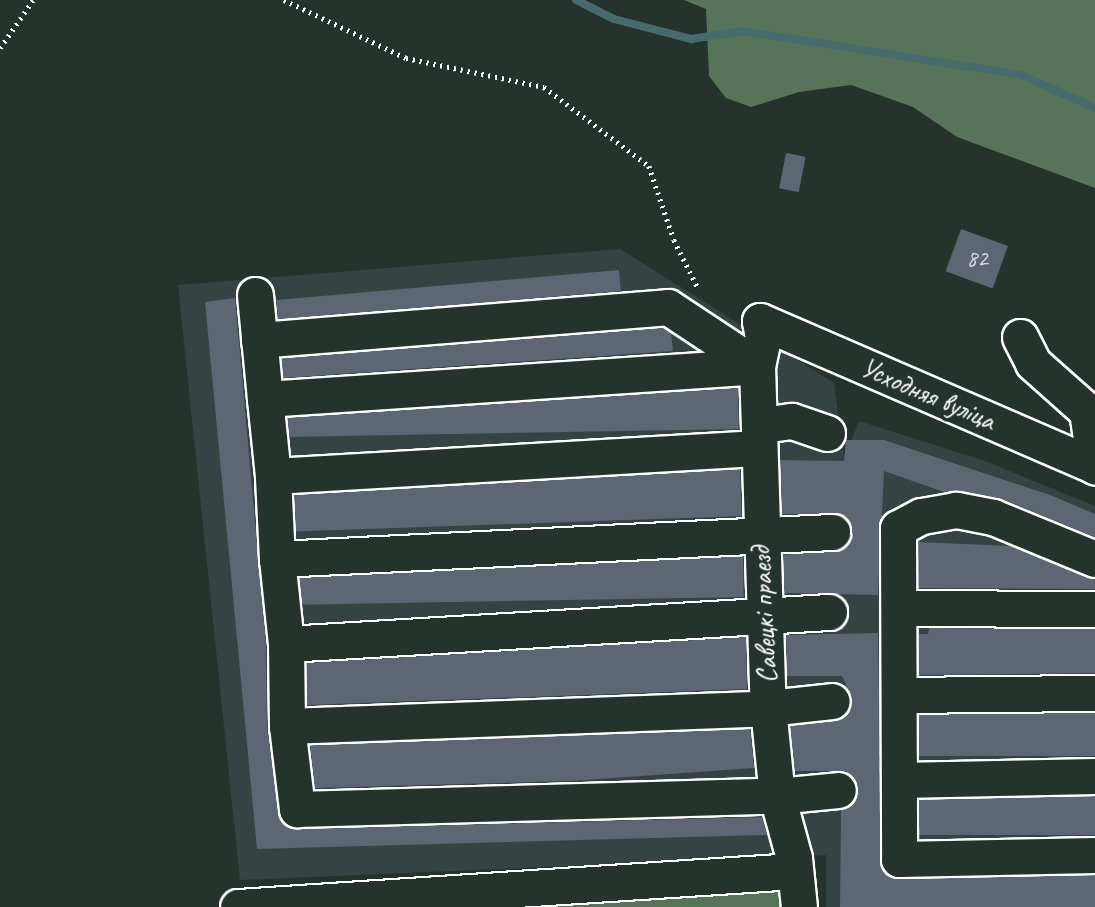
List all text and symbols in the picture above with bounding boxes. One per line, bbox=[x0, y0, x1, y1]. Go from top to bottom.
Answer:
house number: 82 bbox=[966, 245, 988, 273]
street label: Усходняя вуліца bbox=[856, 351, 1000, 437]
street label: Савецкі праезд bbox=[744, 546, 784, 684]

